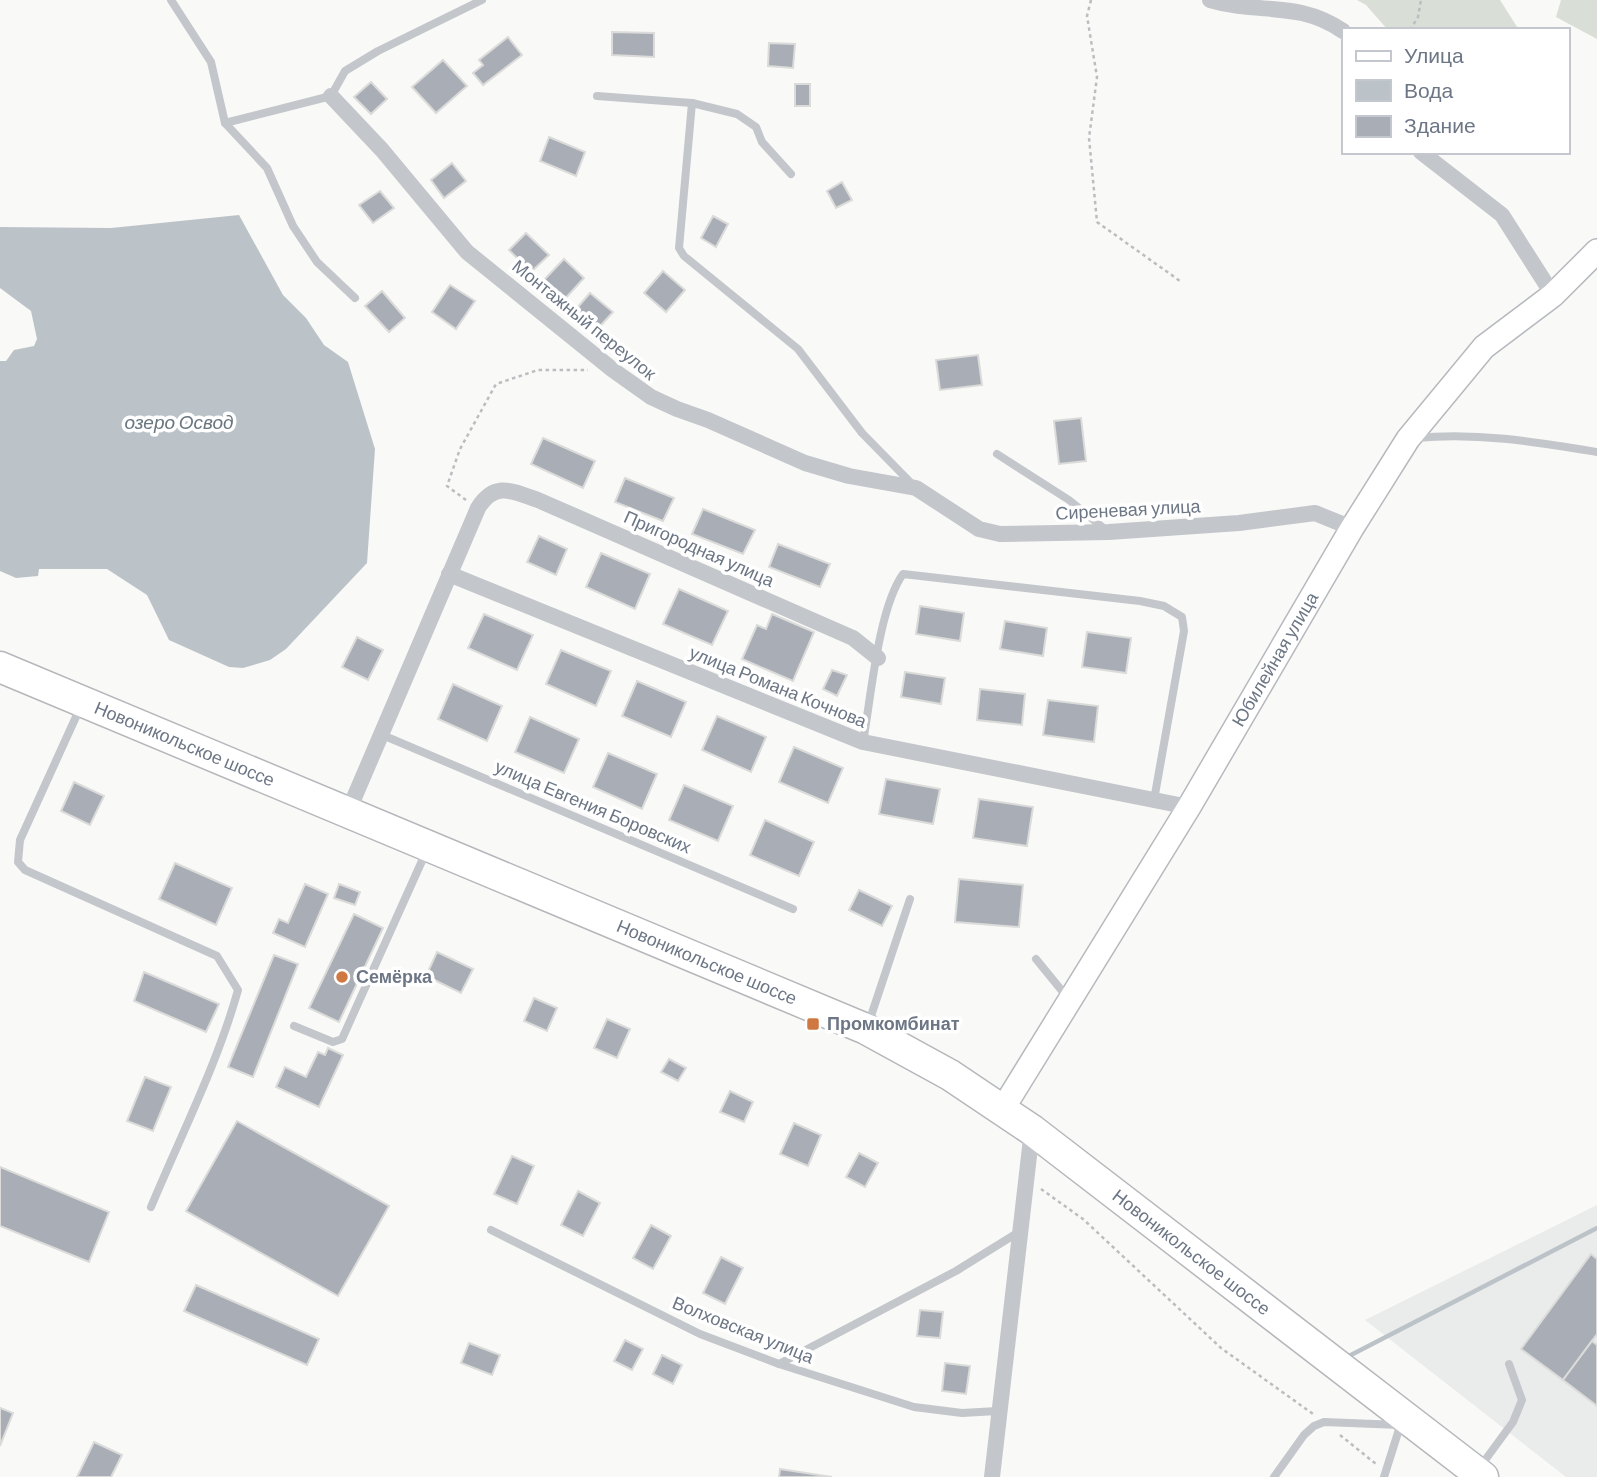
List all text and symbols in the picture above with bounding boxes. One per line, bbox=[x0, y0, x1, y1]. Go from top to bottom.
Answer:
legend bbox=[1342, 28, 1569, 154]
text: Улица bbox=[1404, 42, 1464, 67]
text: Вода bbox=[1404, 77, 1453, 102]
text: Здание bbox=[1404, 112, 1476, 137]
street label: Монтажный переулок bbox=[508, 254, 661, 384]
water label: озеро Освод bbox=[124, 410, 234, 433]
street label: Сиреневая улица bbox=[1055, 494, 1202, 524]
street label: Пригородная улица bbox=[621, 505, 779, 592]
street label: Юбилейная улица bbox=[1227, 587, 1323, 730]
street label: улица Романа Кочнова bbox=[687, 640, 871, 732]
street label: Новоникольское шоссе bbox=[92, 696, 278, 791]
street label: улица Евгения Боровских bbox=[492, 755, 695, 857]
street label: Новоникольское шоссе bbox=[614, 914, 801, 1009]
place label: Семёрка bbox=[356, 965, 433, 987]
marker: Семёрка bbox=[334, 969, 350, 985]
place label: Промкомбинат bbox=[827, 1012, 960, 1034]
marker: Промкомбинат bbox=[805, 1016, 821, 1032]
street label: Новоникольское шоссе bbox=[1109, 1184, 1275, 1319]
street label: Волховская улица bbox=[670, 1291, 818, 1368]

